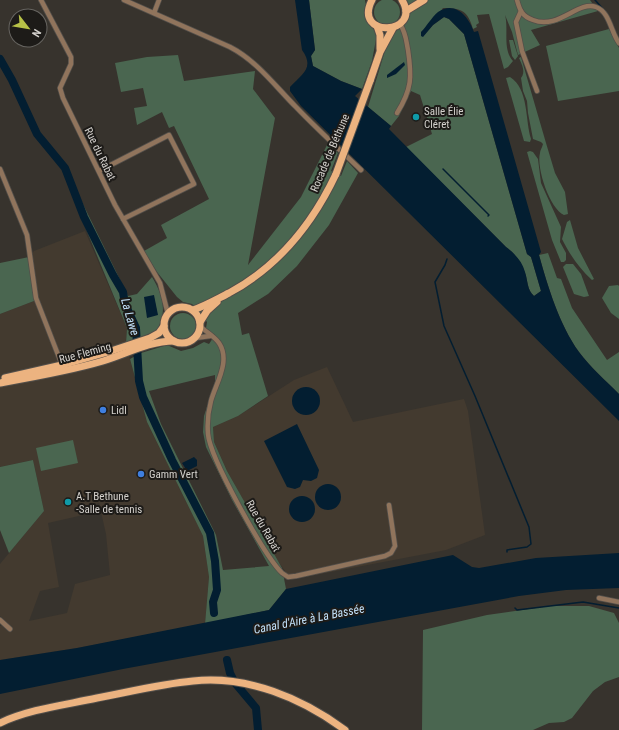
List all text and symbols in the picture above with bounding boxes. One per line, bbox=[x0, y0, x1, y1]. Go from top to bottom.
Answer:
north arrow bbox=[8, 8, 48, 48]
text: N bbox=[29, 27, 43, 39]
place label: Salle Élie Cléret bbox=[424, 105, 463, 131]
street label: Rocade de Béthune bbox=[308, 112, 352, 194]
marker: Salle Élie Cléret bbox=[411, 112, 421, 122]
street label: Rue du Rabat bbox=[82, 125, 118, 183]
water label: La Lawe bbox=[118, 297, 142, 338]
street label: Rue Fleming bbox=[58, 340, 112, 366]
place label: Lidl bbox=[111, 404, 127, 417]
marker: Lidl bbox=[98, 405, 108, 415]
place label: Gamm Vert bbox=[149, 468, 198, 481]
marker: Gamm Vert bbox=[136, 469, 146, 479]
place label: A.T Bethune -Salle de tennis bbox=[76, 490, 142, 516]
marker: A.T Bethune -Salle de tennis bbox=[63, 497, 73, 507]
street label: Rue du Rabat bbox=[243, 498, 283, 554]
water label: Canal d'Aire à La Bassée bbox=[252, 601, 366, 637]

